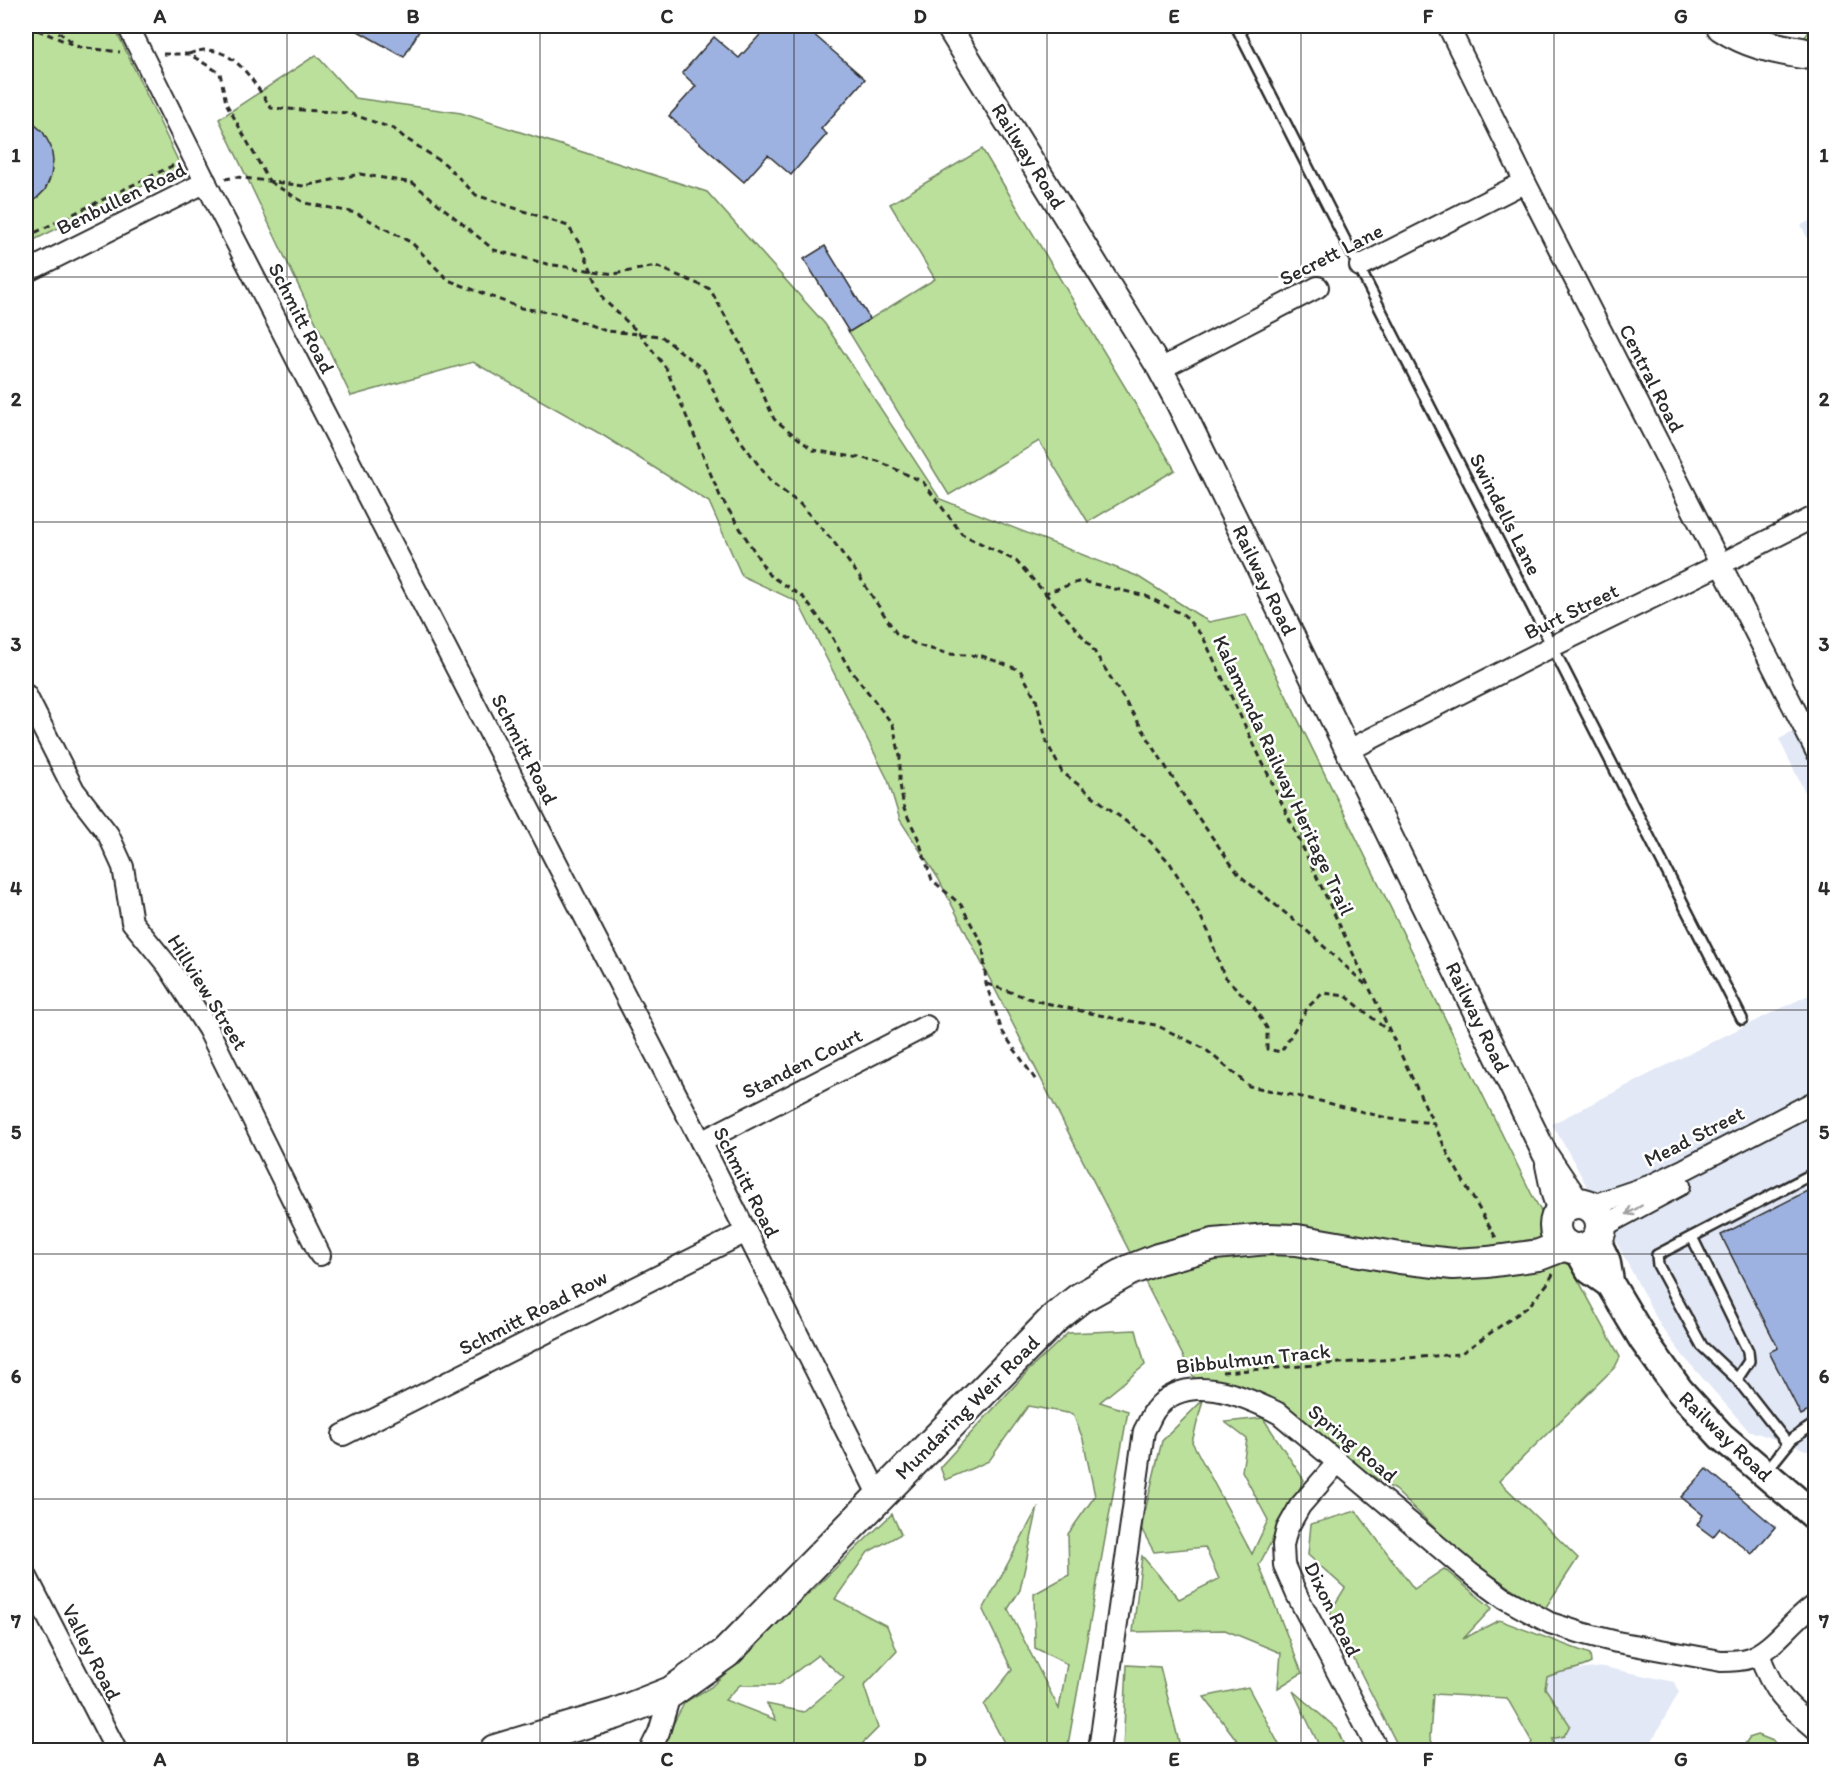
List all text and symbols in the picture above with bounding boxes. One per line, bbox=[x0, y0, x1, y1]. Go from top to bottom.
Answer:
text: A bbox=[153, 4, 167, 28]
text: B bbox=[407, 4, 420, 28]
text: C bbox=[661, 4, 674, 28]
text: D bbox=[913, 4, 927, 28]
text: E bbox=[1168, 4, 1180, 28]
text: F bbox=[1423, 4, 1434, 28]
text: G bbox=[1674, 4, 1688, 28]
street label: Railway Road bbox=[987, 98, 1072, 214]
text: 1 bbox=[11, 143, 21, 167]
text: 1 bbox=[1819, 143, 1829, 167]
street label: Benbullen Road bbox=[52, 156, 190, 240]
street label: Secrett Lane bbox=[1275, 217, 1387, 291]
street label: Schmitt Road bbox=[263, 258, 341, 378]
street label: Central Road bbox=[1614, 320, 1690, 436]
text: 2 bbox=[11, 387, 22, 411]
text: 2 bbox=[1819, 387, 1830, 411]
street label: Swindells Lane bbox=[1465, 449, 1547, 579]
street label: Railway Road bbox=[1227, 521, 1303, 640]
street label: Burt Street bbox=[1520, 577, 1622, 645]
street label: Kalamunda Railway Heritage Trail bbox=[1208, 631, 1360, 919]
text: 3 bbox=[11, 632, 22, 656]
text: 3 bbox=[1819, 632, 1830, 656]
street label: Schmitt Road bbox=[486, 689, 564, 809]
text: 4 bbox=[10, 876, 22, 900]
text: 4 bbox=[1818, 876, 1830, 900]
street label: Hillview Street bbox=[162, 929, 254, 1055]
street label: Railway Road bbox=[1440, 958, 1516, 1077]
street label: Standen Court bbox=[738, 1022, 866, 1104]
street label: Mead Street bbox=[1640, 1100, 1748, 1172]
text: 5 bbox=[11, 1120, 22, 1144]
text: 5 bbox=[1819, 1120, 1830, 1144]
street label: Schmitt Road bbox=[708, 1122, 786, 1242]
one-way arrow bbox=[1626, 1205, 1643, 1217]
street label: Schmitt Road Row bbox=[454, 1264, 612, 1360]
street label: Mundaring Weir Road bbox=[889, 1329, 1045, 1485]
street label: Bibbulmun Track bbox=[1175, 1337, 1332, 1379]
text: 6 bbox=[11, 1364, 22, 1388]
text: 6 bbox=[1819, 1364, 1830, 1388]
street label: Railway Road bbox=[1674, 1385, 1778, 1487]
street label: Spring Road bbox=[1303, 1398, 1403, 1488]
street label: Dixon Road bbox=[1299, 1558, 1367, 1661]
street label: Valley Road bbox=[57, 1600, 127, 1705]
text: 7 bbox=[10, 1609, 21, 1633]
text: 7 bbox=[1818, 1609, 1829, 1633]
text: A bbox=[153, 1747, 167, 1771]
text: B bbox=[407, 1747, 420, 1771]
text: C bbox=[661, 1747, 674, 1771]
text: D bbox=[913, 1747, 927, 1771]
text: E bbox=[1168, 1747, 1180, 1771]
text: F bbox=[1423, 1747, 1434, 1771]
text: G bbox=[1674, 1747, 1688, 1771]

